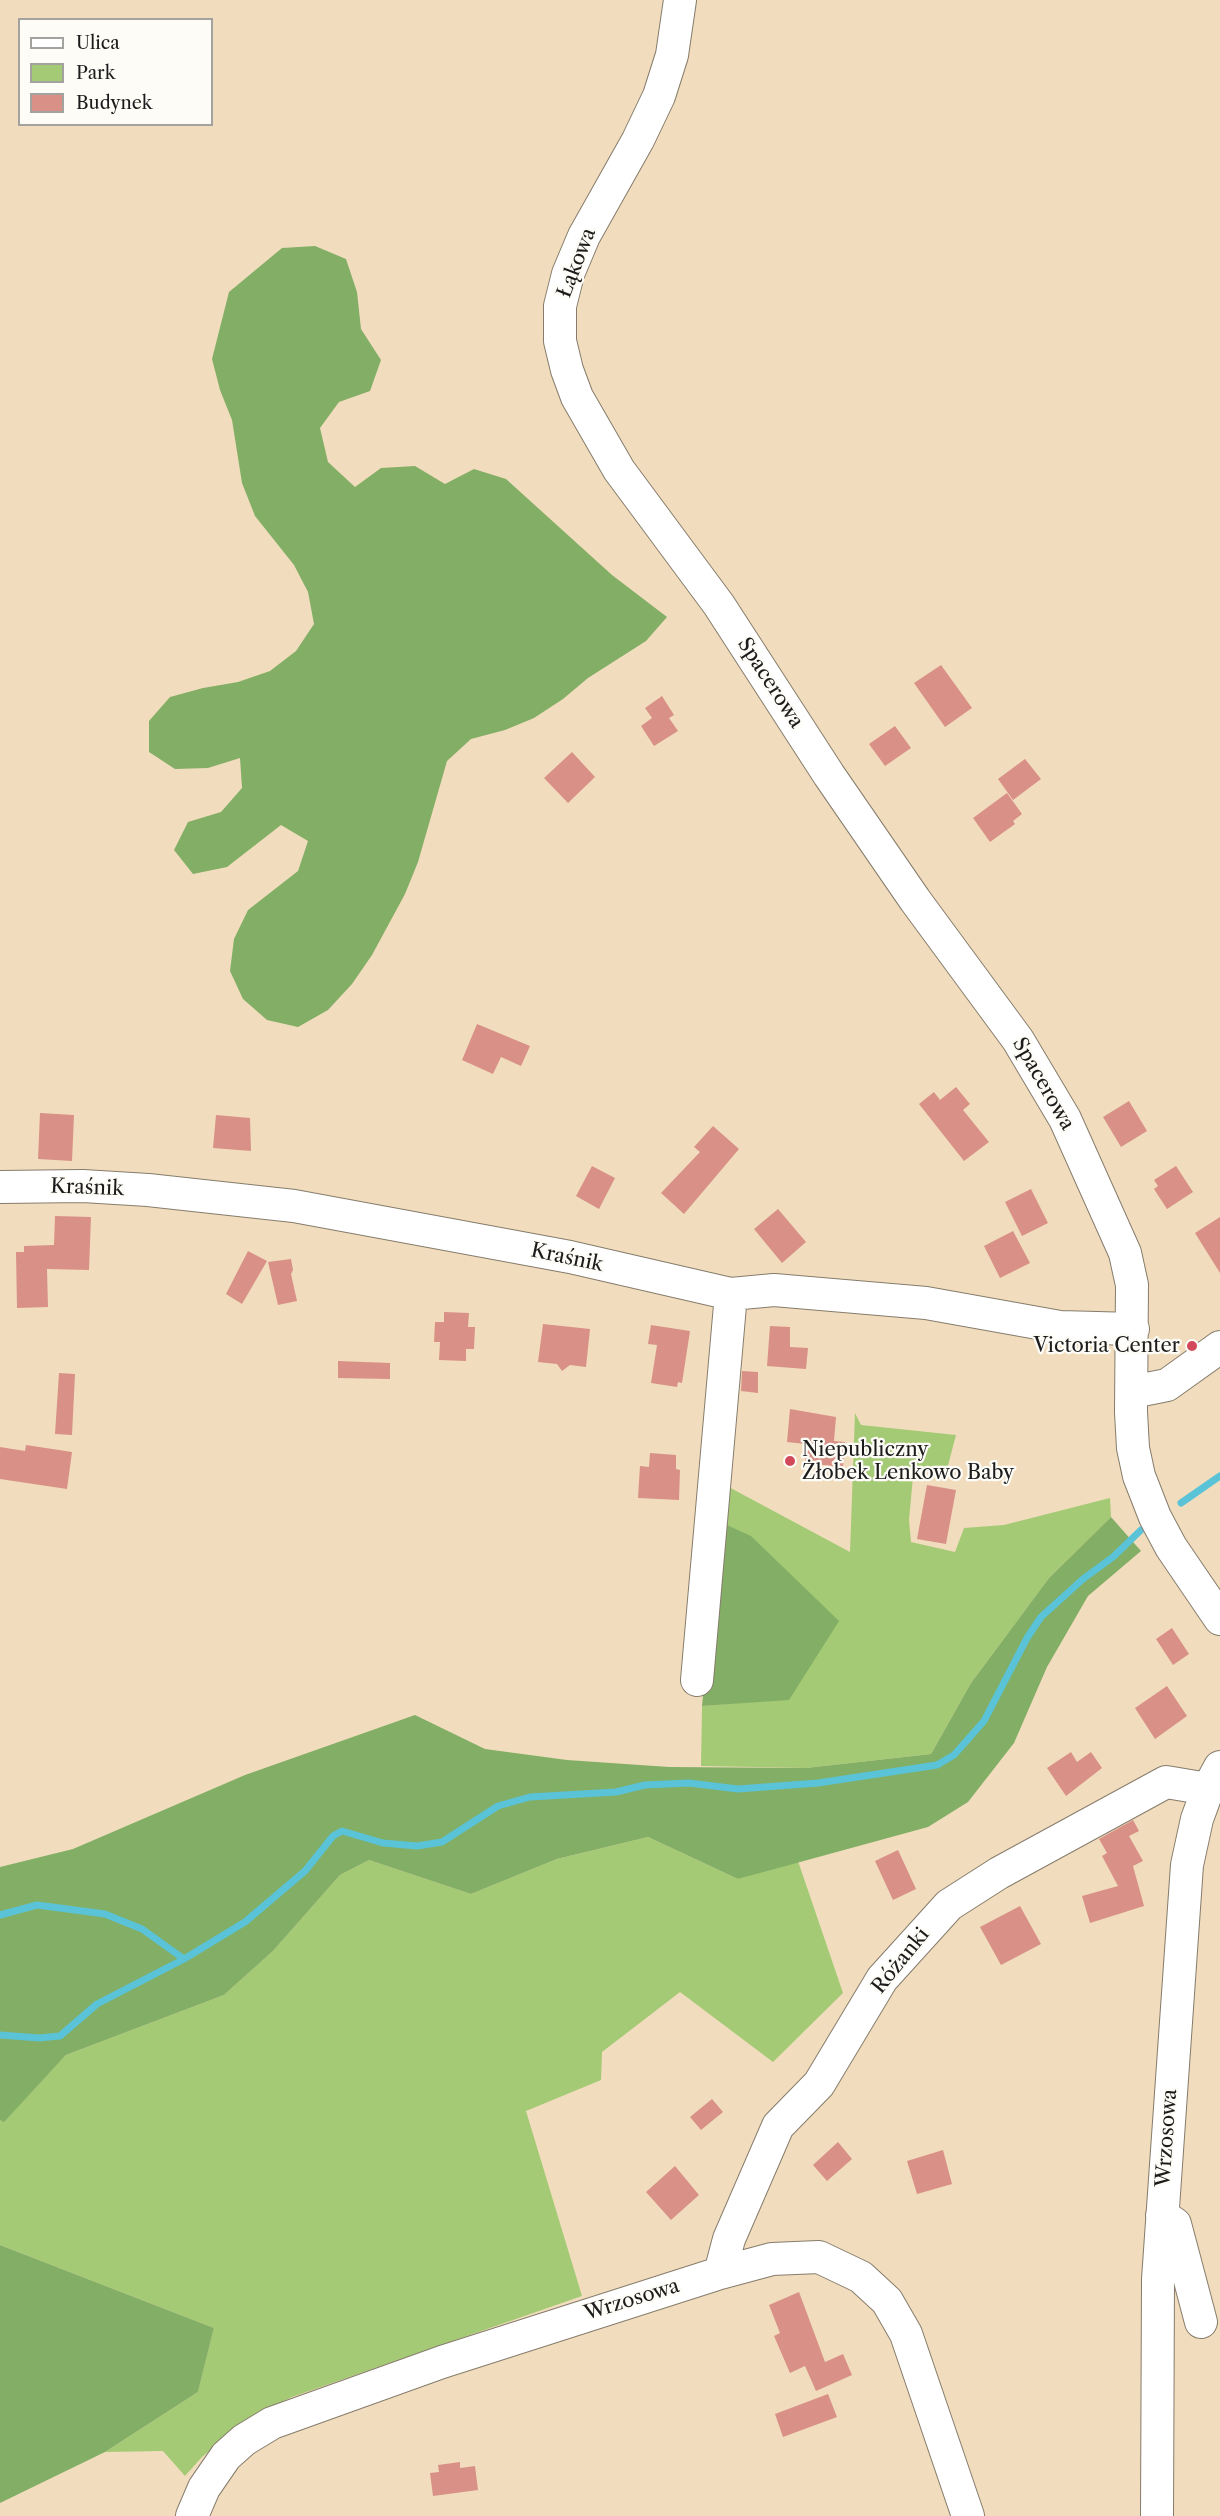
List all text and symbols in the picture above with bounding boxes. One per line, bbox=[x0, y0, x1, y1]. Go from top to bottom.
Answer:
legend bbox=[18, 18, 213, 126]
text: Ulica bbox=[76, 32, 120, 54]
text: Park bbox=[76, 62, 115, 84]
text: Budynek bbox=[76, 92, 152, 114]
street label: Łąkowa bbox=[553, 225, 601, 301]
street label: Spacerowa bbox=[732, 633, 808, 733]
street label: Spacerowa bbox=[1007, 1033, 1079, 1135]
street label: Kraśnik bbox=[50, 1175, 124, 1201]
street label: Kraśnik bbox=[529, 1239, 605, 1277]
place label: Victoria Center bbox=[1033, 1334, 1180, 1358]
marker: Victoria Center bbox=[1185, 1339, 1199, 1353]
place label: Niepubliczny Żłobek Lenkowo Baby bbox=[802, 1438, 1014, 1485]
marker: Niepubliczny Żłobek Lenkowo Baby bbox=[783, 1454, 797, 1468]
street label: Różanki bbox=[867, 1923, 935, 1999]
street label: Wrzosowa bbox=[1152, 2088, 1182, 2188]
street label: Wrzosowa bbox=[581, 2274, 683, 2326]

